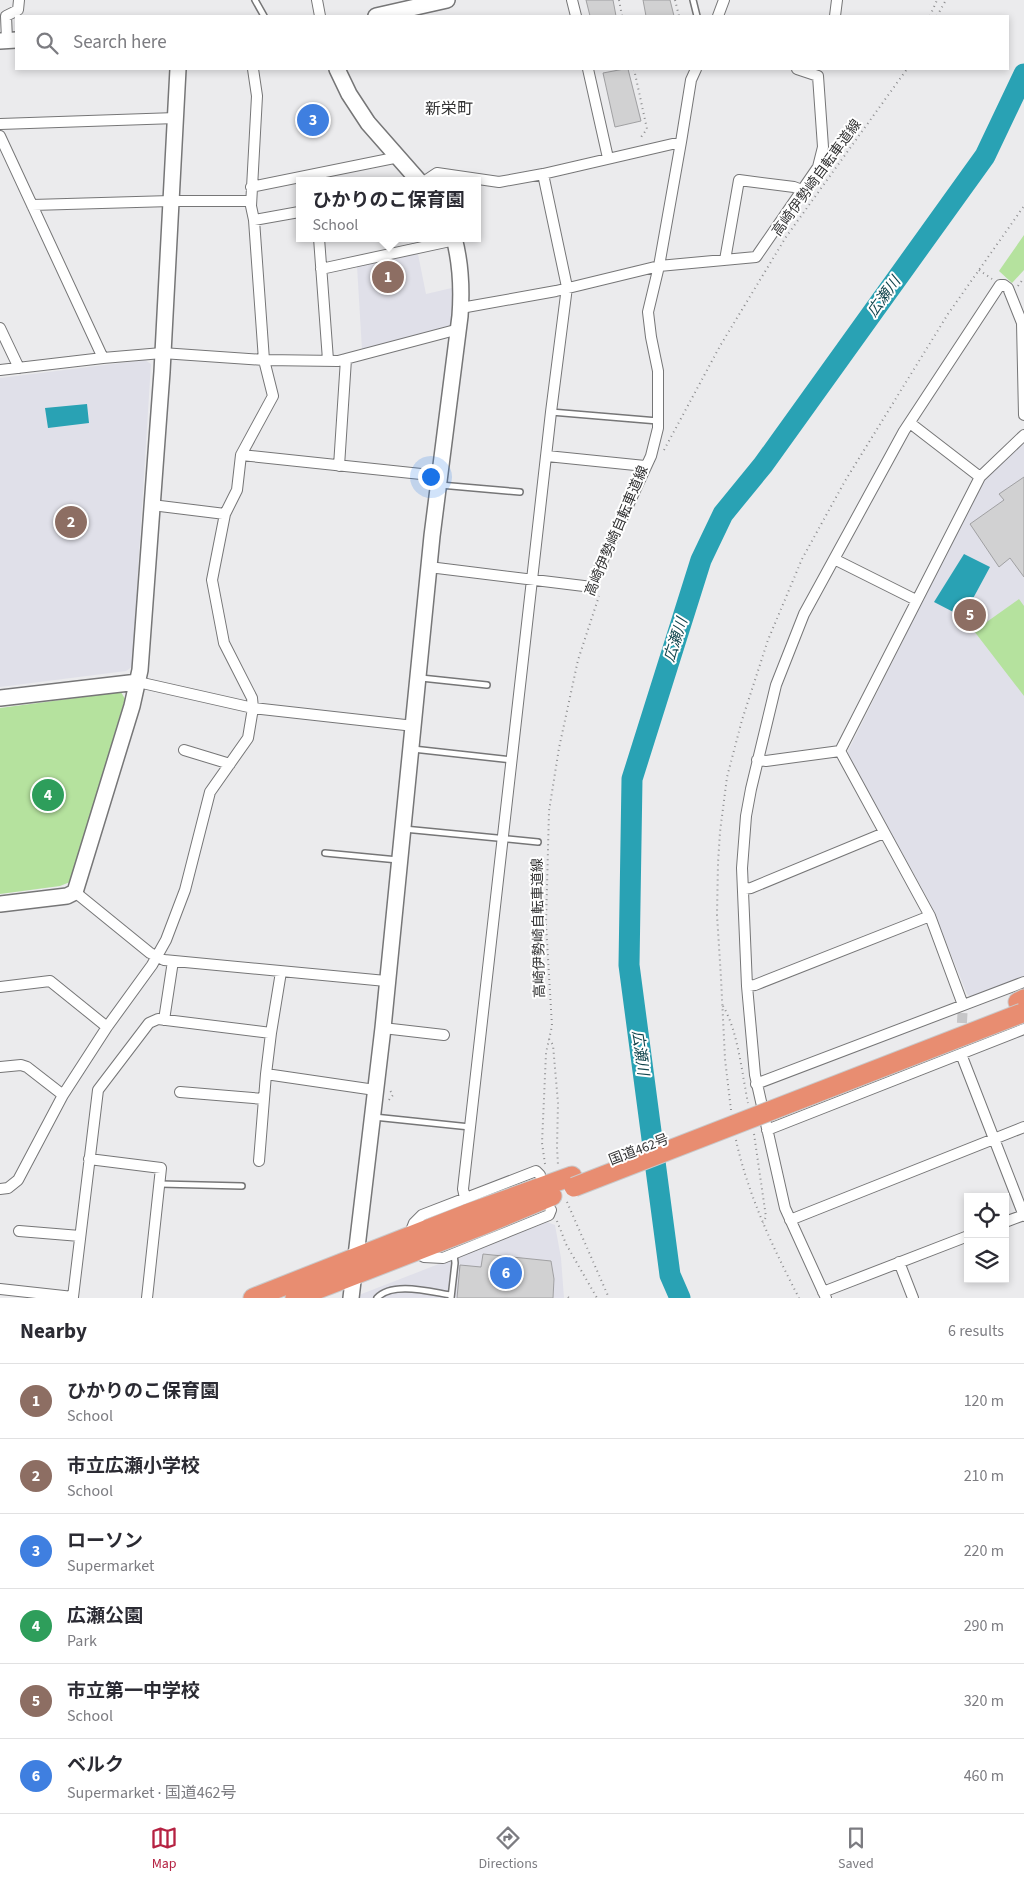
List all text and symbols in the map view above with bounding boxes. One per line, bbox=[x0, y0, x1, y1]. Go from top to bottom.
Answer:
search box bbox=[15, 15, 1009, 70]
icon: search bbox=[33, 29, 61, 57]
text: Search here bbox=[73, 29, 167, 56]
district label: 新栄町 bbox=[425, 98, 473, 120]
pin: 3 bbox=[297, 101, 329, 139]
street label: 高崎伊勢崎自転車道線 bbox=[768, 115, 866, 241]
popup bbox=[296, 177, 481, 242]
text: ひかりのこ保育園 bbox=[312, 187, 465, 214]
text: School bbox=[312, 214, 358, 236]
pin: 1 bbox=[372, 258, 404, 296]
water label: 広瀬川 bbox=[862, 271, 907, 321]
street label: 高崎伊勢崎自転車道線 bbox=[580, 463, 654, 599]
your location bbox=[418, 464, 444, 490]
pin: 2 bbox=[55, 503, 87, 541]
pin: 5 bbox=[954, 596, 986, 634]
water label: 広瀬川 bbox=[659, 613, 694, 665]
pin: 4 bbox=[32, 776, 64, 814]
street label: 高崎伊勢崎自転車道線 bbox=[528, 858, 550, 998]
water label: 広瀬川 bbox=[626, 1029, 654, 1079]
street label: 国道462号 bbox=[606, 1129, 672, 1171]
map controls bbox=[964, 1193, 1009, 1283]
button: locate bbox=[964, 1193, 1009, 1238]
button: layers bbox=[964, 1238, 1009, 1283]
pin: 6 bbox=[490, 1254, 522, 1292]
text: Nearby bbox=[20, 1316, 87, 1346]
text: 6 results bbox=[948, 1320, 1004, 1342]
text: ひかりのこ保育園 bbox=[67, 1378, 219, 1405]
text: 1 bbox=[32, 1390, 40, 1412]
text: 120 m bbox=[964, 1390, 1004, 1412]
text: School bbox=[67, 1405, 113, 1427]
text: 市立広瀬小学校 bbox=[67, 1453, 200, 1480]
text: 2 bbox=[32, 1465, 40, 1487]
text: 210 m bbox=[964, 1465, 1004, 1487]
text: School bbox=[67, 1480, 113, 1502]
text: ローソン bbox=[67, 1528, 143, 1555]
text: 3 bbox=[32, 1540, 40, 1562]
text: 220 m bbox=[964, 1540, 1004, 1562]
text: Supermarket bbox=[67, 1555, 154, 1577]
text: 広瀬公園 bbox=[67, 1603, 143, 1630]
text: 4 bbox=[32, 1615, 40, 1637]
text: 290 m bbox=[964, 1615, 1004, 1637]
text: Park bbox=[67, 1630, 97, 1652]
text: 市立第一中学校 bbox=[67, 1678, 200, 1705]
text: 5 bbox=[32, 1690, 40, 1712]
text: 320 m bbox=[964, 1690, 1004, 1712]
text: School bbox=[67, 1705, 113, 1727]
text: ベルク bbox=[67, 1752, 124, 1779]
text: 6 bbox=[32, 1765, 40, 1787]
text: 460 m bbox=[964, 1765, 1004, 1787]
text: Supermarket · 国道462号 bbox=[67, 1782, 237, 1804]
tab: Map bbox=[150, 1824, 178, 1874]
tab: Directions bbox=[478, 1824, 538, 1874]
tab: Saved bbox=[838, 1824, 874, 1874]

